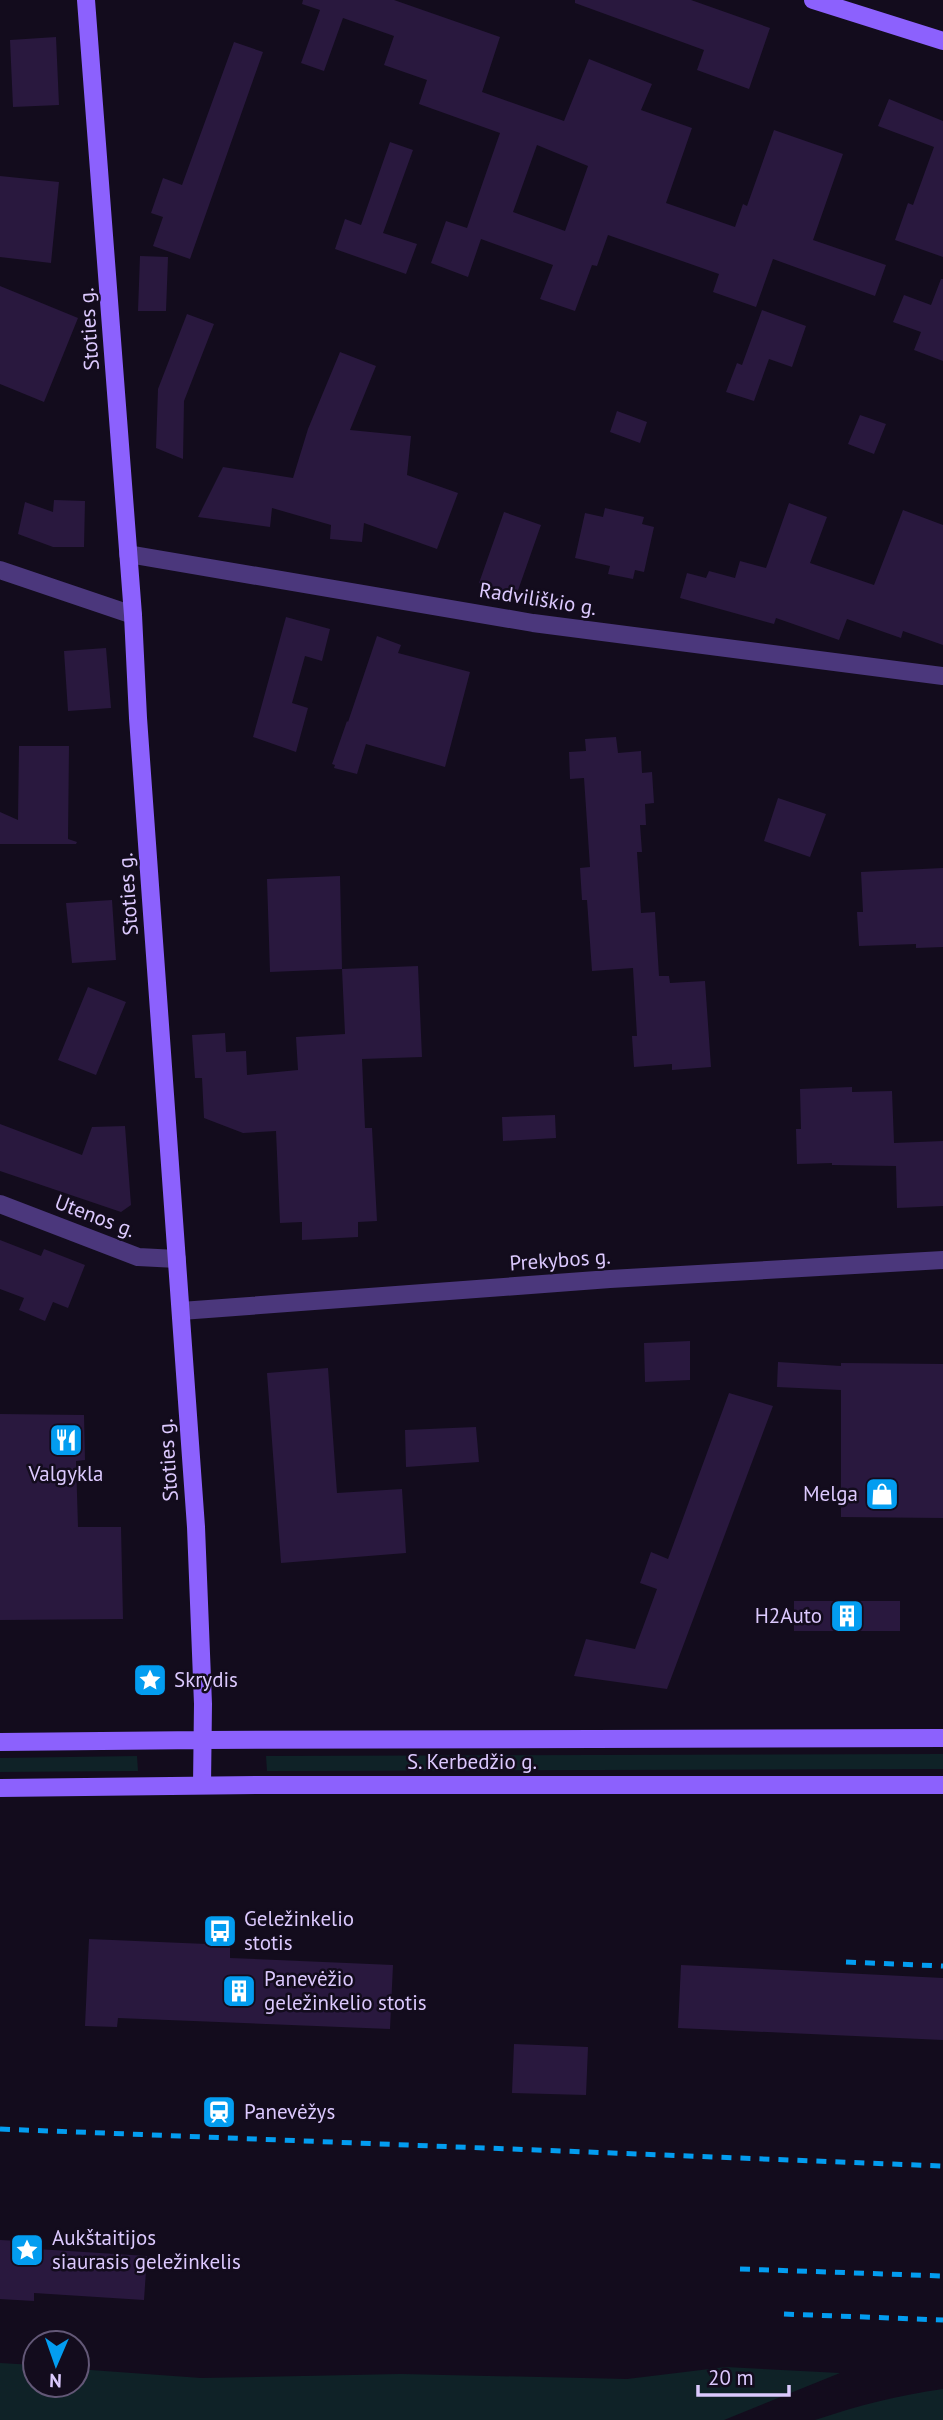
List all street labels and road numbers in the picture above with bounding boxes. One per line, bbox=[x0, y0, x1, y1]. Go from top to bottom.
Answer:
street label: Stoties g. bbox=[72, 287, 105, 371]
street label: Radviliškio g. bbox=[477, 576, 599, 621]
street label: Stoties g. bbox=[111, 852, 144, 936]
street label: Utenos g. bbox=[51, 1188, 139, 1243]
street label: Prekybos g. bbox=[508, 1242, 611, 1277]
street label: Stoties g. bbox=[151, 1418, 184, 1502]
street label: S. Kerbedžio g. bbox=[407, 1748, 537, 1775]

